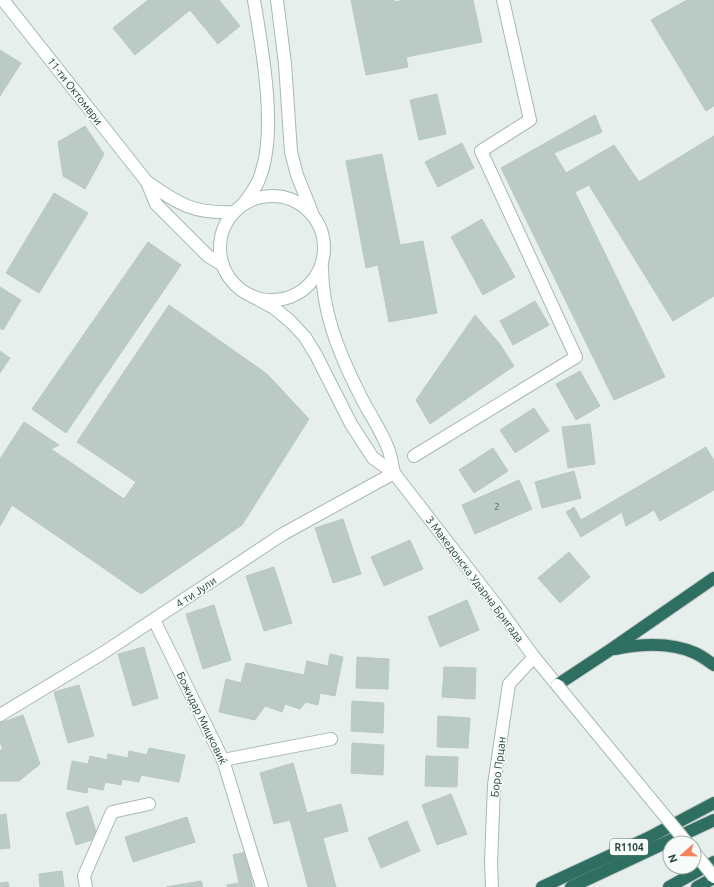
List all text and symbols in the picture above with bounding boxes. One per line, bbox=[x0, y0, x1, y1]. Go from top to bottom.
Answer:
street label: 11-ти Октомври bbox=[45, 55, 105, 127]
house number: 2 bbox=[494, 502, 500, 512]
street label: 3 Македонска Ударна Бригада bbox=[424, 514, 526, 644]
street label: 4 ти Јули bbox=[174, 574, 218, 610]
street label: Божидар Мицковиќ bbox=[174, 670, 230, 766]
street label: Боро Прцан bbox=[488, 736, 508, 798]
north arrow bbox=[662, 835, 702, 875]
road number: R1104 bbox=[610, 839, 648, 855]
text: N bbox=[666, 853, 680, 864]

